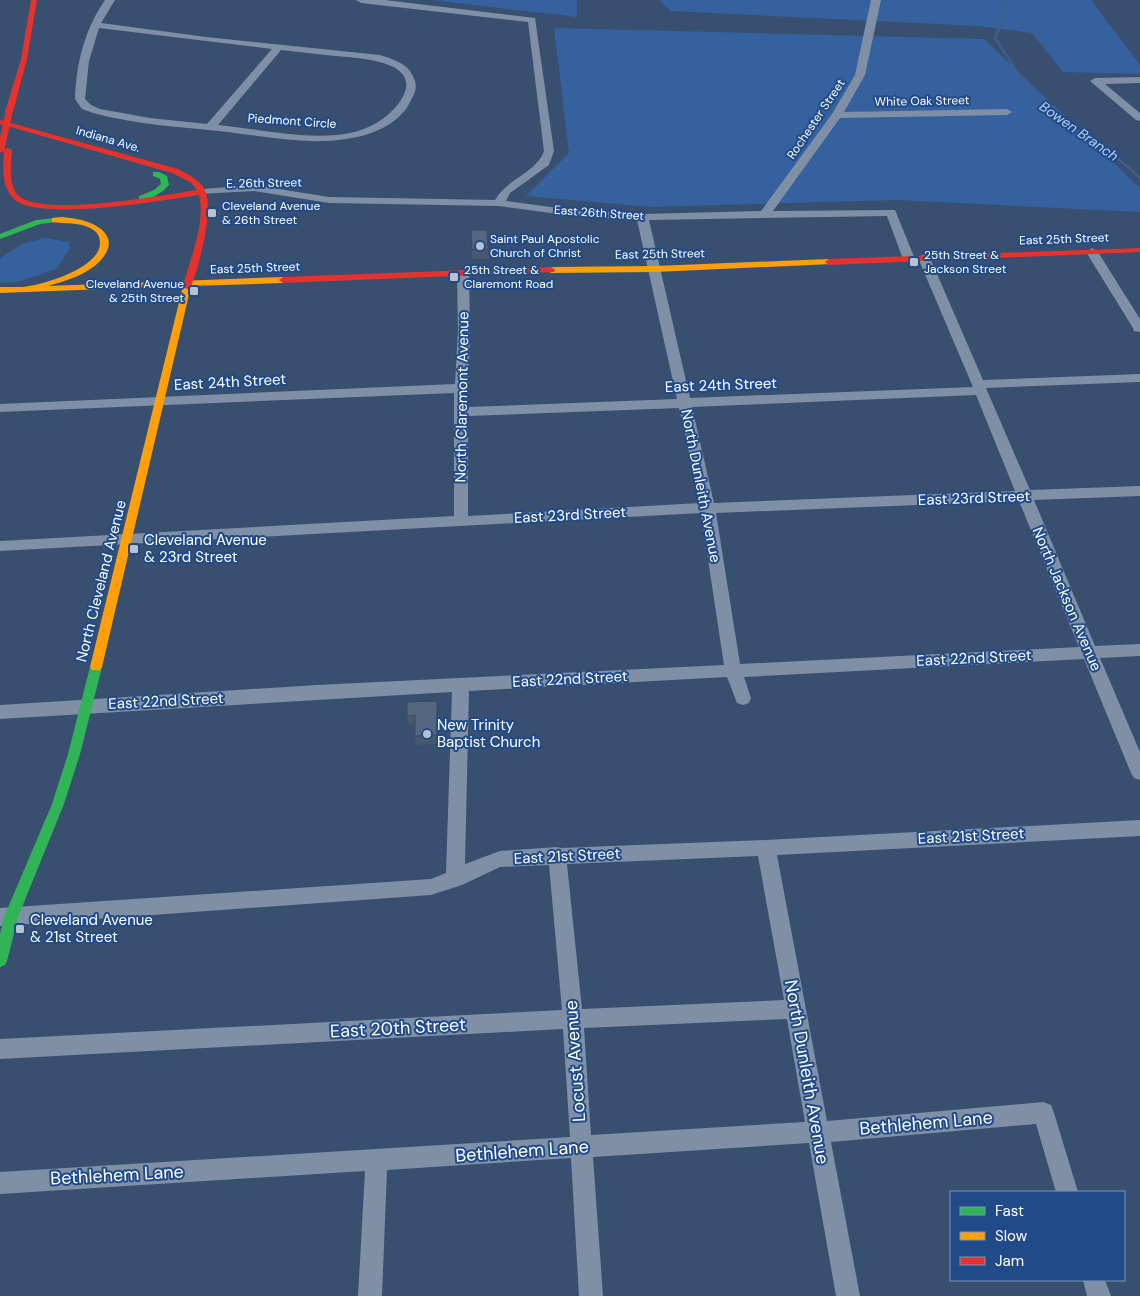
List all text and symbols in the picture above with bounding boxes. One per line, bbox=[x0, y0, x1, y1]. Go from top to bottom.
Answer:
street label: Rochester Street bbox=[783, 76, 849, 162]
street label: White Oak Street bbox=[874, 92, 970, 110]
water label: Bowen Branch bbox=[1036, 97, 1122, 165]
street label: Piedmont Circle bbox=[247, 110, 337, 132]
street label: Indiana Ave. bbox=[74, 122, 142, 156]
street label: E. 26th Street bbox=[226, 174, 302, 192]
place label: Cleveland Avenue & 26th Street bbox=[222, 198, 320, 228]
street label: East 26th Street bbox=[553, 202, 645, 224]
marker: Cleveland Avenue & 26th Street bbox=[206, 207, 218, 219]
street label: East 25th Street bbox=[1019, 229, 1110, 249]
place label: Saint Paul Apostolic Church of Christ bbox=[490, 231, 600, 261]
marker: Saint Paul Apostolic Church of Christ bbox=[474, 240, 486, 252]
street label: East 25th Street bbox=[615, 245, 705, 263]
place label: 25th Street & Jackson Street bbox=[924, 247, 1007, 277]
marker: 25th Street & Jackson Street bbox=[908, 256, 920, 268]
street label: East 25th Street bbox=[210, 258, 301, 278]
place label: 25th Street & Claremont Road bbox=[464, 262, 553, 292]
marker: 25th Street & Claremont Road bbox=[448, 271, 460, 283]
place label: Cleveland Avenue & 25th Street bbox=[86, 276, 184, 306]
marker: Cleveland Avenue & 25th Street bbox=[188, 285, 200, 297]
street label: North Claremont Avenue bbox=[451, 311, 473, 483]
street label: East 24th Street bbox=[173, 369, 287, 395]
street label: East 24th Street bbox=[665, 373, 778, 397]
street label: North Dunleith Avenue bbox=[676, 408, 726, 564]
street label: East 23rd Street bbox=[917, 486, 1031, 510]
street label: North Cleveland Avenue bbox=[71, 498, 131, 664]
street label: East 23rd Street bbox=[513, 502, 627, 528]
street label: North Jackson Avenue bbox=[1028, 524, 1106, 674]
place label: Cleveland Avenue & 23rd Street bbox=[144, 530, 267, 567]
marker: Cleveland Avenue & 23rd Street bbox=[128, 543, 140, 555]
street label: East 22nd Street bbox=[916, 645, 1032, 671]
street label: East 22nd Street bbox=[512, 666, 628, 692]
street label: East 22nd Street bbox=[108, 688, 224, 714]
place label: New Trinity Baptist Church bbox=[437, 715, 540, 752]
marker: New Trinity Baptist Church bbox=[421, 728, 433, 740]
street label: East 21st Street bbox=[917, 823, 1025, 849]
street label: East 21st Street bbox=[513, 843, 621, 869]
place label: Cleveland Avenue & 21st Street bbox=[30, 910, 153, 947]
marker: Cleveland Avenue & 21st Street bbox=[14, 923, 26, 935]
street label: North Dunleith Avenue bbox=[779, 978, 835, 1166]
street label: Locust Avenue bbox=[559, 999, 591, 1123]
street label: East 20th Street bbox=[329, 1012, 467, 1044]
street label: Bethlehem Lane bbox=[858, 1105, 994, 1141]
street label: Bethlehem Lane bbox=[454, 1134, 590, 1168]
street label: Bethlehem Lane bbox=[50, 1160, 184, 1190]
legend bbox=[950, 1191, 1125, 1281]
text: Fast bbox=[995, 1201, 1024, 1221]
text: Slow bbox=[995, 1226, 1028, 1246]
text: Jam bbox=[995, 1251, 1024, 1271]

